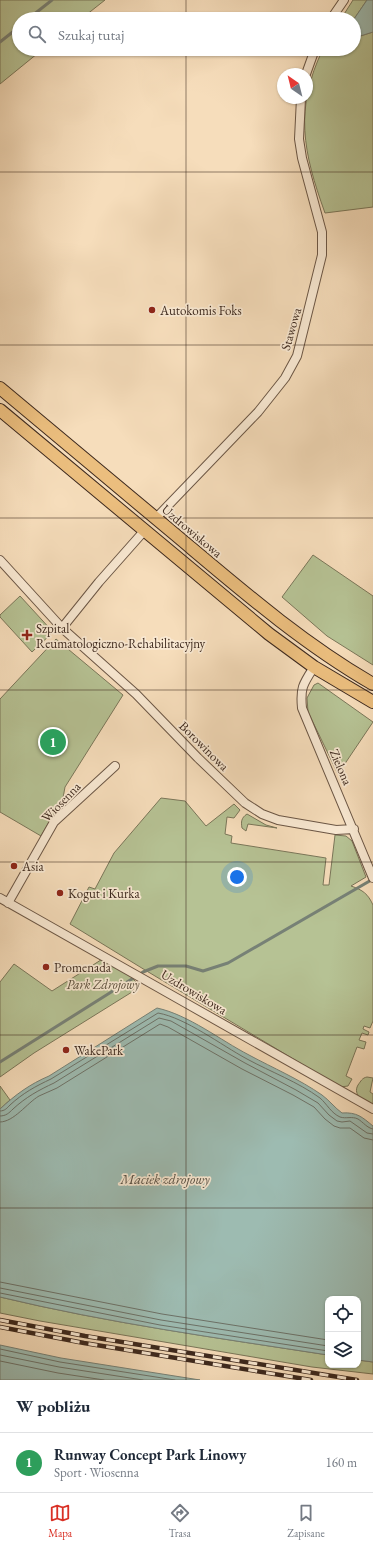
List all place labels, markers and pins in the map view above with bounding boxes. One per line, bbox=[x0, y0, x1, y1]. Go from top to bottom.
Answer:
place label: Autokomis Foks bbox=[159, 302, 242, 319]
marker: Autokomis Foks bbox=[147, 305, 157, 315]
place label: Szpital Reumatologiczno-Rehabilitacyjny bbox=[36, 620, 206, 652]
marker: Szpital Reumatologiczno-Rehabilitacyjny bbox=[21, 629, 33, 641]
pin: 1 bbox=[40, 727, 66, 757]
place label: Asia bbox=[21, 858, 44, 875]
marker: Asia bbox=[9, 861, 19, 871]
place label: Kogut i Kurka bbox=[68, 885, 140, 902]
marker: Kogut i Kurka bbox=[55, 888, 65, 898]
place label: Promenada bbox=[54, 959, 112, 976]
marker: Promenada bbox=[41, 962, 51, 972]
place label: WakePark bbox=[74, 1042, 124, 1059]
marker: WakePark bbox=[61, 1045, 71, 1055]

